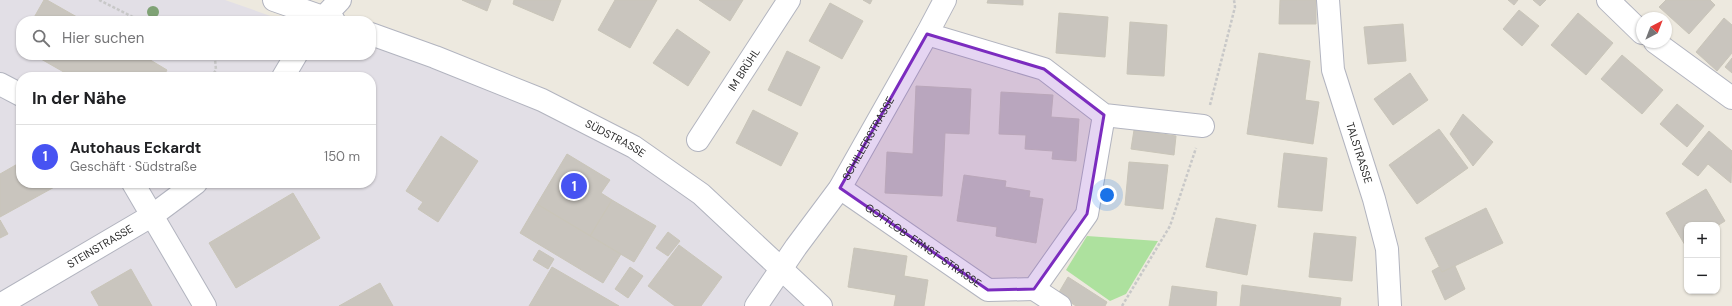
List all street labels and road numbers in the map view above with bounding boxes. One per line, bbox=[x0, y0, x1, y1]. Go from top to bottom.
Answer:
street label: IM BRÜHL bbox=[725, 45, 763, 94]
street label: SCHILLERSTRASSE bbox=[839, 94, 897, 183]
street label: SÜDSTRASSE bbox=[583, 116, 648, 160]
street label: TALSTRASSE bbox=[1343, 120, 1376, 185]
street label: GOTTLOB-ERNST-STRASSE bbox=[862, 200, 984, 290]
street label: STEINSTRASSE bbox=[65, 221, 135, 271]

